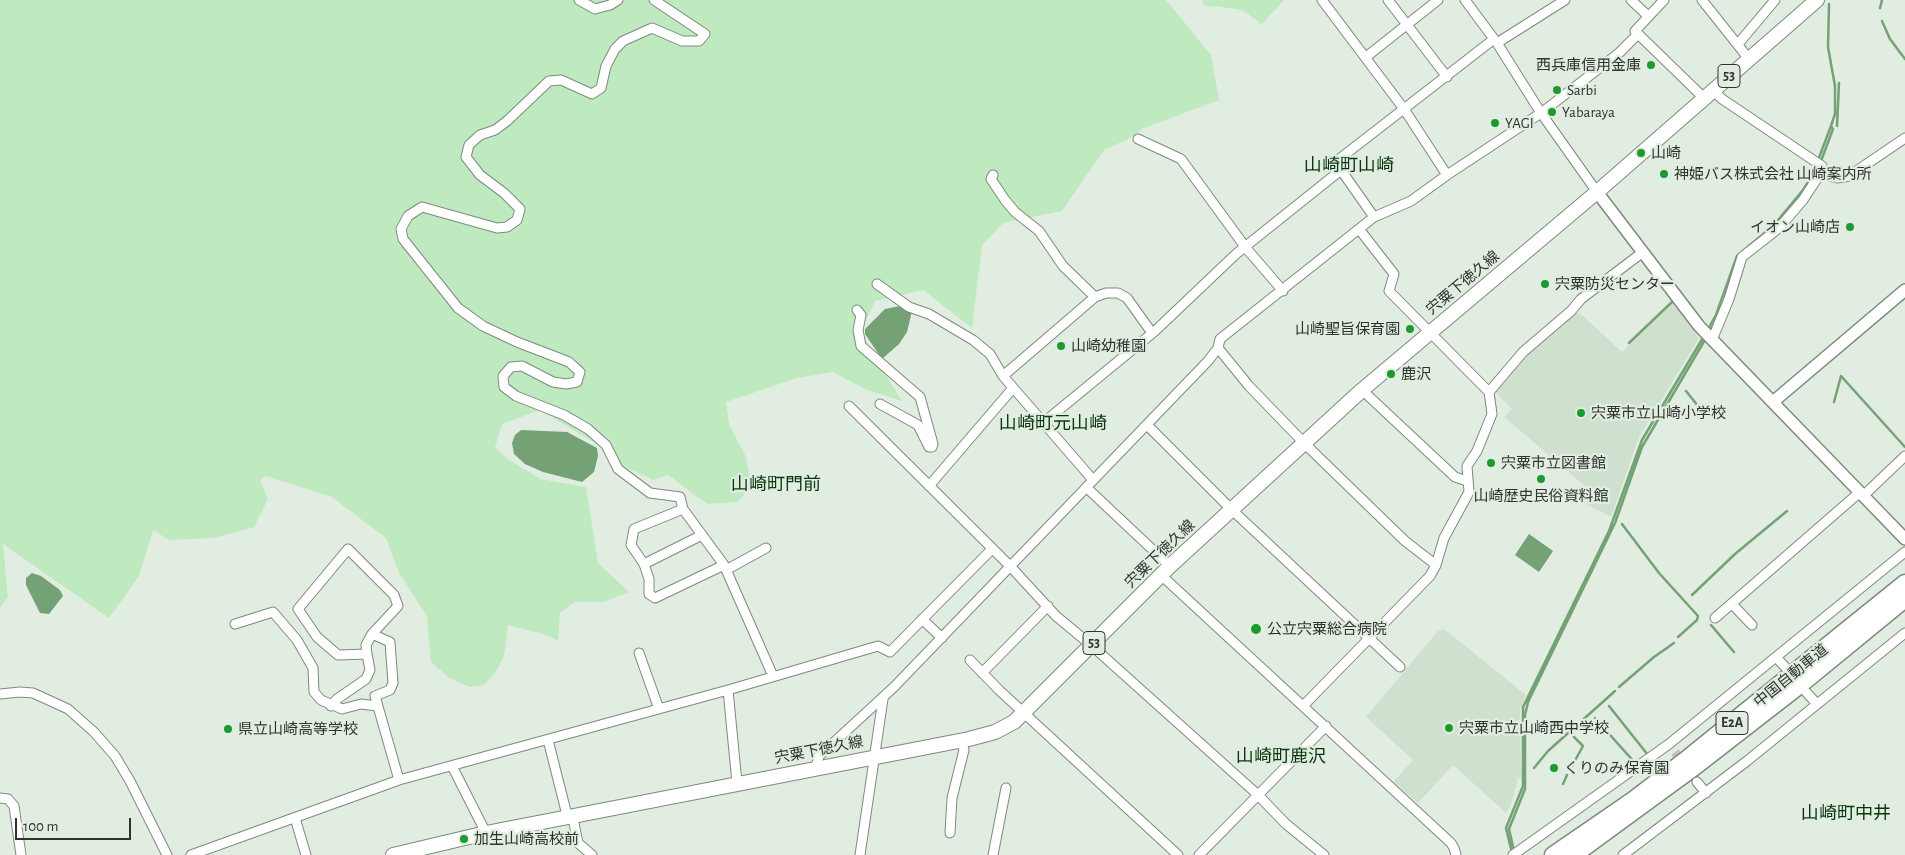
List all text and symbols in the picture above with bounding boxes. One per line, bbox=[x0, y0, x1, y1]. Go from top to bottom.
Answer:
place label: 西兵庫信用金庫 bbox=[1536, 56, 1641, 74]
marker: 西兵庫信用金庫 bbox=[1645, 59, 1657, 71]
road number: 53 bbox=[1718, 64, 1740, 88]
place label: Sarbi bbox=[1567, 81, 1597, 99]
marker: Sarbi bbox=[1551, 84, 1563, 96]
place label: Yabaraya bbox=[1562, 103, 1615, 121]
marker: Yabaraya bbox=[1546, 106, 1558, 118]
place label: YAGI bbox=[1505, 114, 1534, 132]
marker: YAGI bbox=[1489, 117, 1501, 129]
place label: 山崎 bbox=[1651, 144, 1681, 162]
marker: 山崎 bbox=[1635, 147, 1647, 159]
district label: 山崎町山崎 bbox=[1304, 155, 1394, 177]
place label: 神姫バス株式会社 山崎案内所 bbox=[1674, 165, 1871, 183]
marker: 神姫バス株式会社 山崎案内所 bbox=[1658, 168, 1670, 180]
place label: イオン山崎店 bbox=[1750, 218, 1840, 236]
marker: イオン山崎店 bbox=[1844, 221, 1856, 233]
street label: 宍粟下徳久線 bbox=[1423, 247, 1503, 319]
place label: 宍粟防災センター bbox=[1555, 275, 1675, 293]
marker: 宍粟防災センター bbox=[1539, 278, 1551, 290]
place label: 山崎聖旨保育園 bbox=[1295, 320, 1400, 338]
marker: 山崎聖旨保育園 bbox=[1404, 323, 1416, 335]
place label: 山崎幼稚園 bbox=[1071, 337, 1146, 355]
marker: 山崎幼稚園 bbox=[1055, 340, 1067, 352]
place label: 鹿沢 bbox=[1401, 365, 1431, 383]
marker: 鹿沢 bbox=[1385, 368, 1397, 380]
place label: 宍粟市立山崎小学校 bbox=[1591, 404, 1726, 422]
marker: 宍粟市立山崎小学校 bbox=[1575, 407, 1587, 419]
district label: 山崎町元山崎 bbox=[999, 413, 1107, 435]
place label: 宍粟市立図書館 bbox=[1501, 454, 1606, 472]
marker: 宍粟市立図書館 bbox=[1485, 457, 1497, 469]
marker: 山崎歴史民俗資料館 bbox=[1535, 473, 1547, 485]
district label: 山崎町門前 bbox=[731, 474, 821, 496]
place label: 山崎歴史民俗資料館 bbox=[1474, 487, 1608, 505]
street label: 宍粟下徳久線 bbox=[1121, 516, 1199, 592]
place label: 公立宍粟総合病院 bbox=[1267, 620, 1387, 638]
marker: 公立宍粟総合病院 bbox=[1249, 622, 1263, 636]
road number: 53 bbox=[1083, 632, 1105, 654]
street label: 中国自動車道 bbox=[1750, 641, 1832, 711]
road number: E2A bbox=[1716, 711, 1748, 734]
place label: 宍粟市立山崎西中学校 bbox=[1459, 719, 1609, 737]
place label: 県立山崎高等学校 bbox=[238, 720, 358, 738]
marker: 宍粟市立山崎西中学校 bbox=[1443, 722, 1455, 734]
marker: 県立山崎高等学校 bbox=[222, 723, 234, 735]
street label: 宍粟下徳久線 bbox=[773, 733, 865, 767]
district label: 山崎町鹿沢 bbox=[1236, 746, 1326, 768]
place label: くりのみ保育園 bbox=[1564, 759, 1669, 777]
marker: くりのみ保育園 bbox=[1548, 762, 1560, 774]
district label: 山崎町中井 bbox=[1801, 803, 1891, 825]
scale bar bbox=[18, 808, 134, 840]
text: 100 m bbox=[23, 819, 58, 834]
place label: 加生山崎高校前 bbox=[474, 830, 579, 848]
marker: 加生山崎高校前 bbox=[458, 833, 470, 845]

